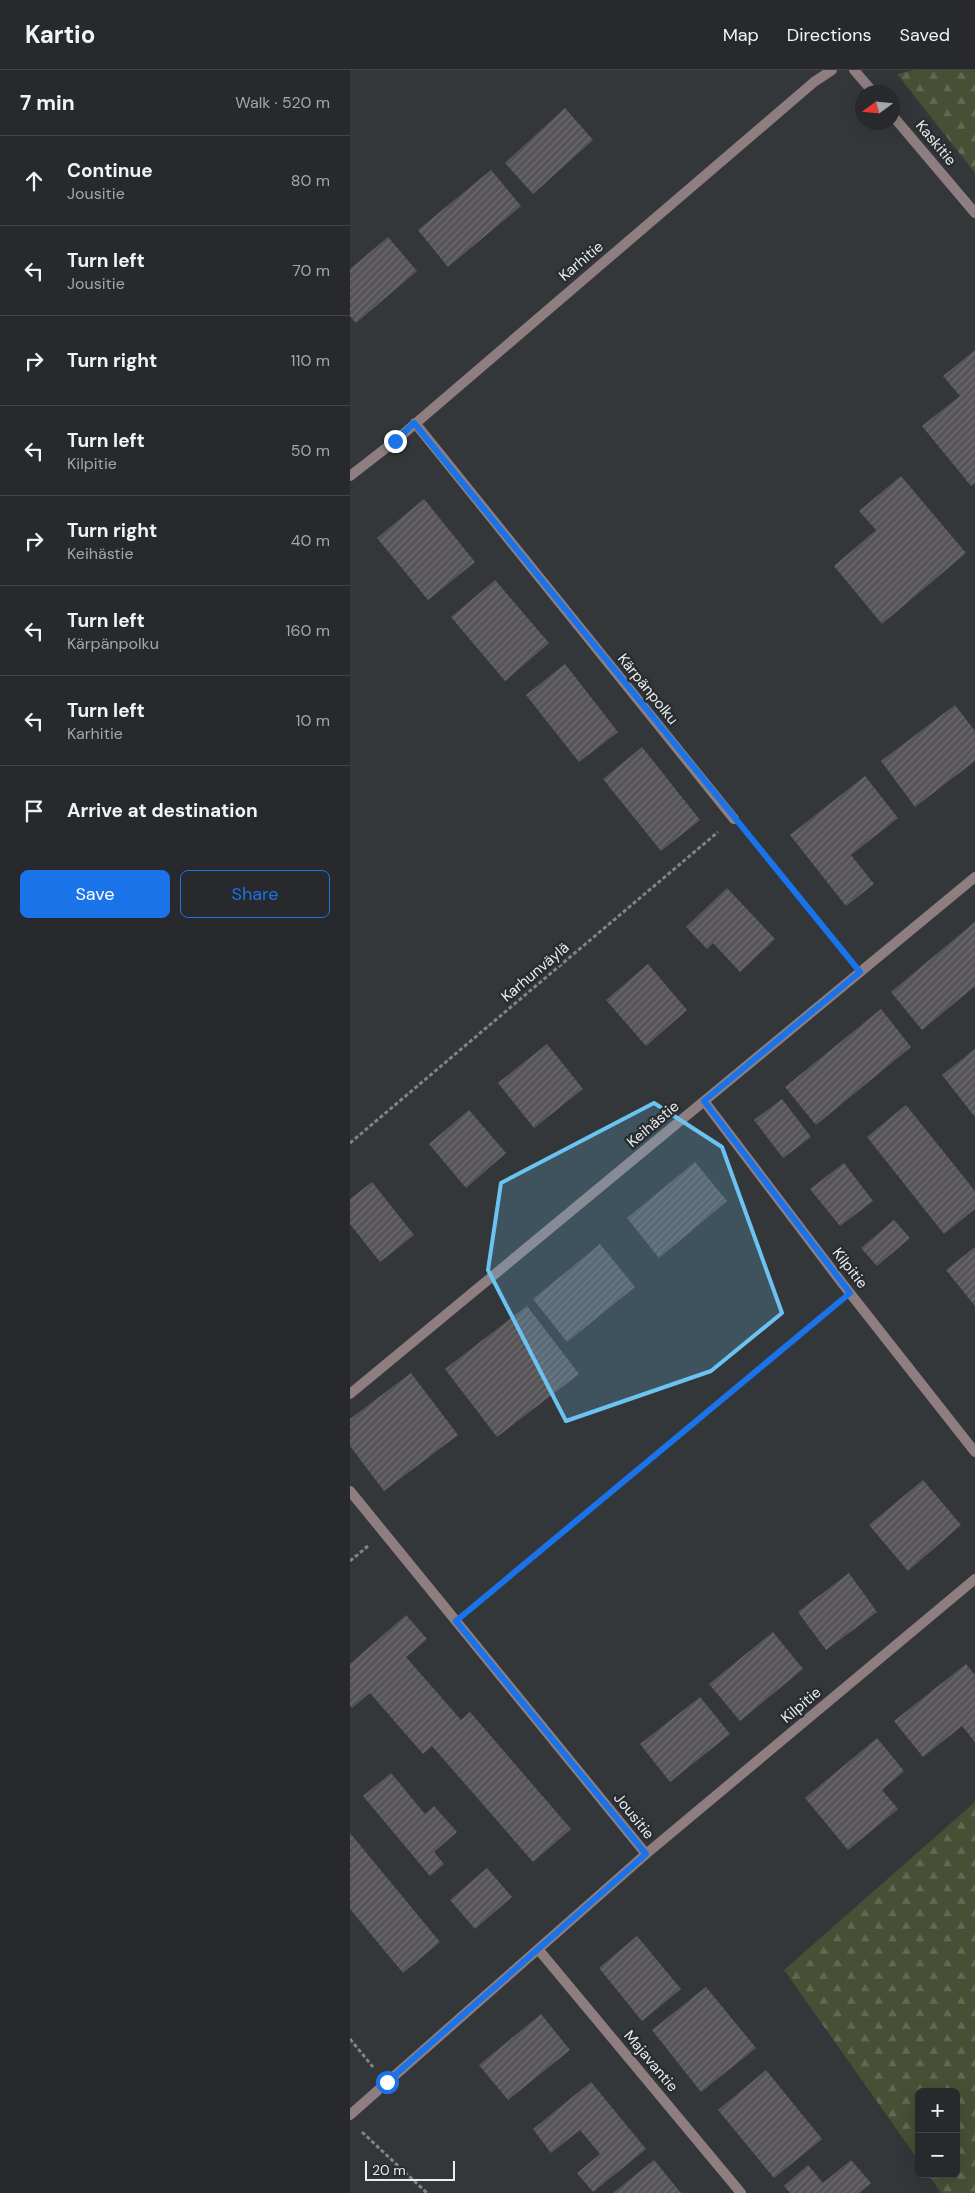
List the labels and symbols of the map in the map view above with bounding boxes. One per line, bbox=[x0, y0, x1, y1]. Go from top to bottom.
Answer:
north arrow bbox=[855, 85, 900, 130]
street label: Kaskitie bbox=[911, 116, 961, 170]
street label: Karhitie bbox=[555, 237, 607, 285]
route end bbox=[384, 430, 407, 453]
street label: Kärpänpolku bbox=[613, 649, 683, 729]
street label: Karhunväylä bbox=[497, 938, 573, 1006]
street label: Keihästie bbox=[623, 1096, 683, 1152]
street label: Kilpitie bbox=[828, 1243, 872, 1293]
street label: Kilpitie bbox=[777, 1682, 825, 1728]
street label: Jousitie bbox=[609, 1789, 659, 1843]
street label: Majavantie bbox=[619, 2026, 683, 2096]
route start bbox=[376, 2071, 399, 2094]
scale bar bbox=[365, 2158, 455, 2181]

